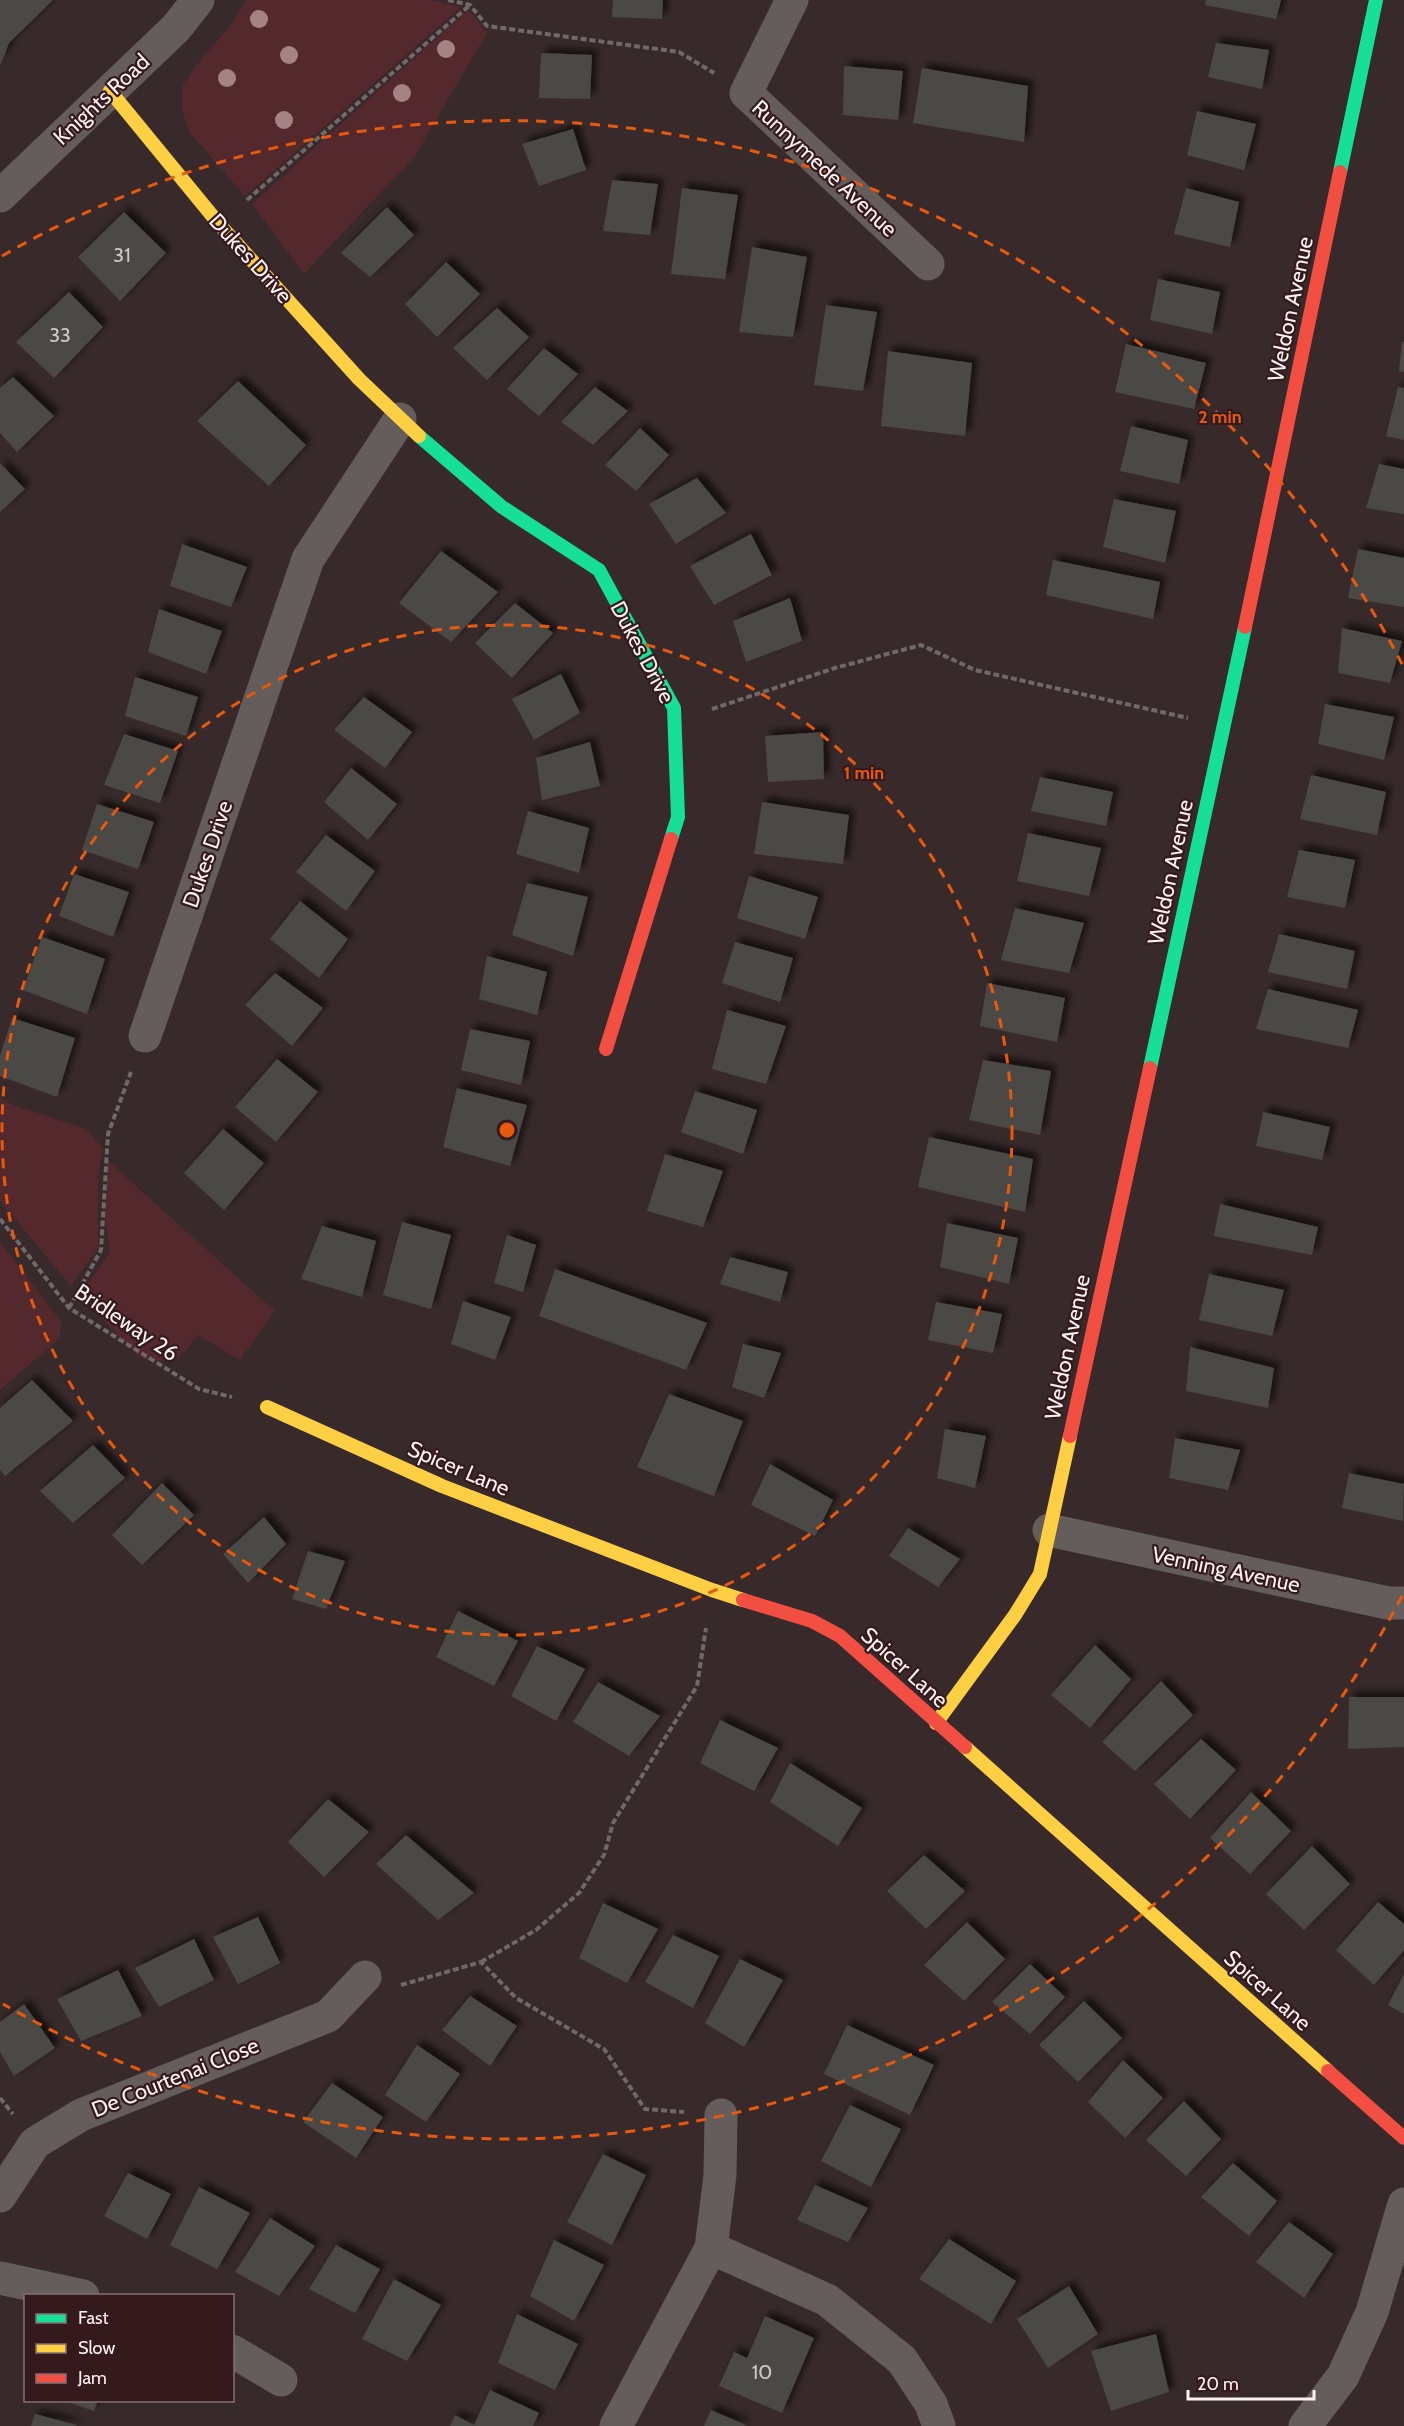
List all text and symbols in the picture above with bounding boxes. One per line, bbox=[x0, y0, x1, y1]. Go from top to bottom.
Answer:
street label: Knights Road bbox=[48, 48, 155, 151]
street label: Runnymede Avenue bbox=[746, 94, 903, 243]
street label: Dukes Drive bbox=[203, 208, 298, 309]
street label: Weldon Avenue bbox=[1262, 234, 1319, 384]
house number: 31 bbox=[113, 243, 131, 267]
house number: 33 bbox=[49, 323, 71, 347]
text: 2 min bbox=[1198, 406, 1242, 428]
street label: Dukes Drive bbox=[604, 597, 681, 708]
text: 1 min bbox=[844, 762, 884, 784]
street label: Dukes Drive bbox=[177, 797, 238, 911]
street label: Weldon Avenue bbox=[1142, 797, 1199, 947]
centre of rings bbox=[497, 1120, 517, 1140]
street label: Weldon Avenue bbox=[1039, 1272, 1096, 1422]
street label: Bridleway 26 bbox=[70, 1278, 184, 1367]
street label: Spicer Lane bbox=[404, 1435, 514, 1502]
street label: Venning Avenue bbox=[1149, 1541, 1302, 1598]
street label: Spicer Lane bbox=[856, 1621, 954, 1713]
street label: Spicer Lane bbox=[1219, 1944, 1317, 2036]
street label: De Courtenai Close bbox=[88, 2032, 263, 2123]
legend bbox=[24, 2294, 234, 2402]
text: Fast bbox=[78, 2307, 109, 2329]
text: Slow bbox=[78, 2337, 115, 2359]
house number: 10 bbox=[752, 2360, 772, 2384]
scale bar bbox=[1188, 2363, 1314, 2401]
text: Jam bbox=[77, 2367, 107, 2389]
text: 20 m bbox=[1197, 2373, 1239, 2395]

